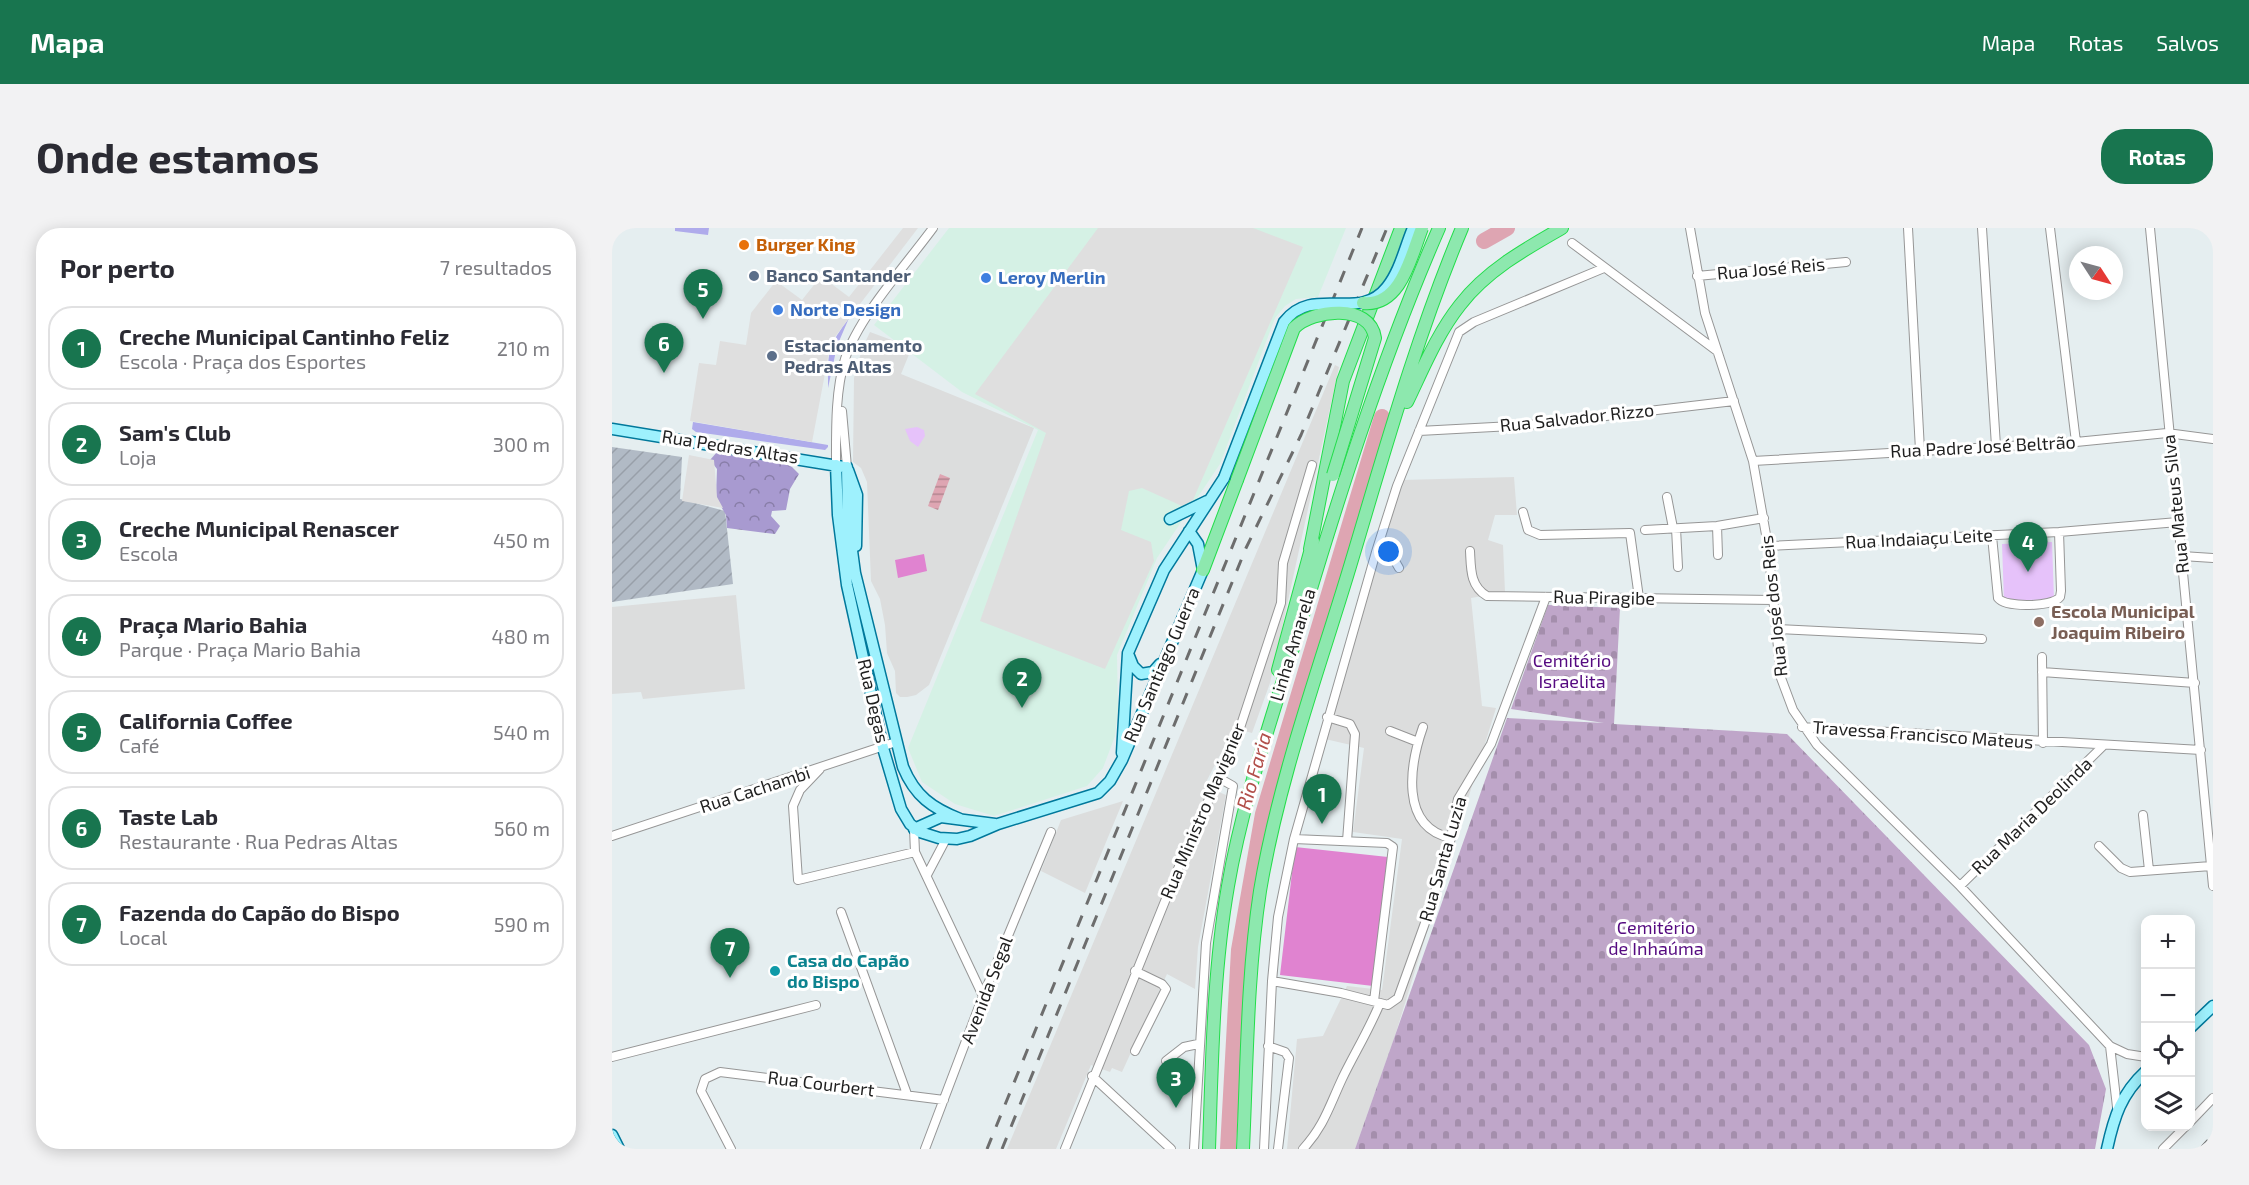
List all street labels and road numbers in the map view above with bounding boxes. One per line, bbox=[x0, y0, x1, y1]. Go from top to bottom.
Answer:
street label: Rua José Reis bbox=[1716, 252, 1826, 284]
street label: Rua Salvador Rizzo bbox=[1499, 398, 1655, 436]
street label: Rua Pedras Altas bbox=[660, 424, 800, 468]
street label: Rua Padre José Beltrão bbox=[1890, 430, 2076, 462]
street label: Rua Mateus Silva bbox=[2157, 433, 2193, 575]
street label: Rua Indaiaçu Leite bbox=[1844, 523, 1993, 554]
street label: Rua José dos Reis bbox=[1755, 534, 1791, 678]
street label: Rua Santiago Guerra bbox=[1118, 584, 1204, 746]
street label: Rua Piragibe bbox=[1553, 585, 1655, 609]
street label: Linha Amarela bbox=[1264, 586, 1320, 704]
street label: Rua Degas bbox=[854, 656, 894, 745]
street label: Travessa Francisco Mateus bbox=[1812, 715, 2034, 753]
street label: Rua Ministro Mavignier bbox=[1155, 719, 1249, 902]
street label: Rua Maria Deolinda bbox=[1967, 752, 2096, 878]
street label: Rua Cachambi bbox=[697, 761, 813, 817]
street label: Rua Santa Luzia bbox=[1414, 793, 1470, 924]
street label: Avenida Segal bbox=[955, 932, 1017, 1047]
street label: Rua Courbert bbox=[767, 1066, 876, 1100]

